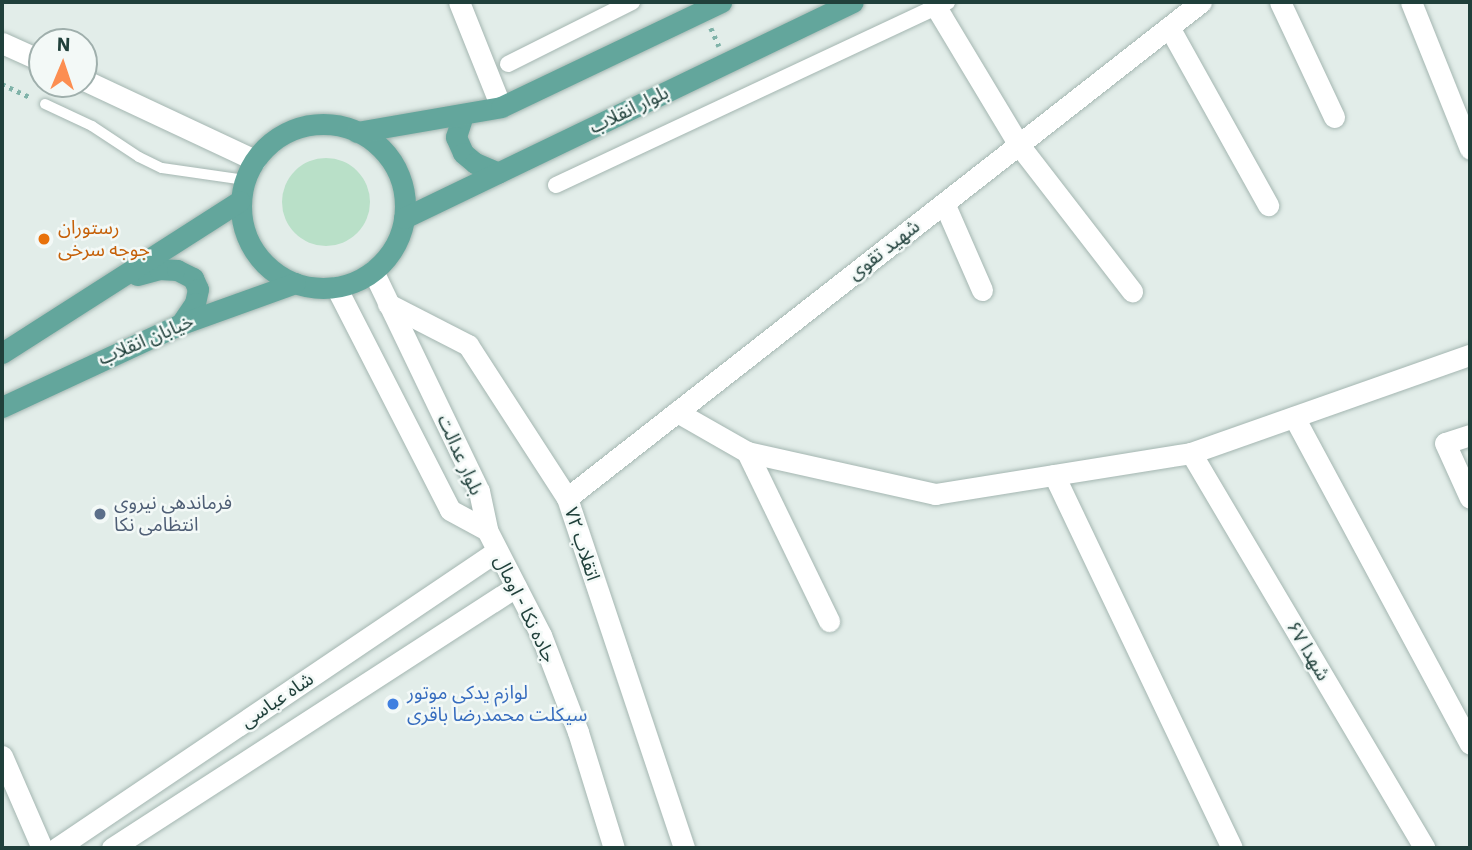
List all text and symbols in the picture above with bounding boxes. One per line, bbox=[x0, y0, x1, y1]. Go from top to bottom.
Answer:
north arrow bbox=[28, 28, 98, 98]
text: N bbox=[56, 32, 71, 56]
street label: بلوار انقلاب bbox=[586, 81, 672, 139]
street label: شهید تقوی bbox=[844, 215, 924, 285]
place label: رستوران جوجه سرخی bbox=[58, 217, 150, 261]
marker: رستوران جوجه سرخی bbox=[36, 231, 52, 247]
street label: خیابان انقلاب bbox=[95, 310, 197, 370]
street label: بلوار عدالت bbox=[432, 411, 488, 499]
place label: فرماندهی نیروی انتظامی نکا bbox=[114, 492, 232, 536]
street label: اتقلاب ۷۲ bbox=[559, 504, 605, 584]
marker: فرماندهی نیروی انتظامی نکا bbox=[92, 506, 108, 522]
street label: جاده نکا - اومال bbox=[489, 552, 561, 666]
street label: شهدا ۶۷ bbox=[1281, 617, 1335, 685]
street label: شاه عباسی bbox=[236, 667, 318, 733]
place label: لوازم یدکی موتور سیکلت محمدرضا باقری bbox=[407, 682, 587, 726]
marker: لوازم یدکی موتور سیکلت محمدرضا باقری bbox=[385, 696, 401, 712]

